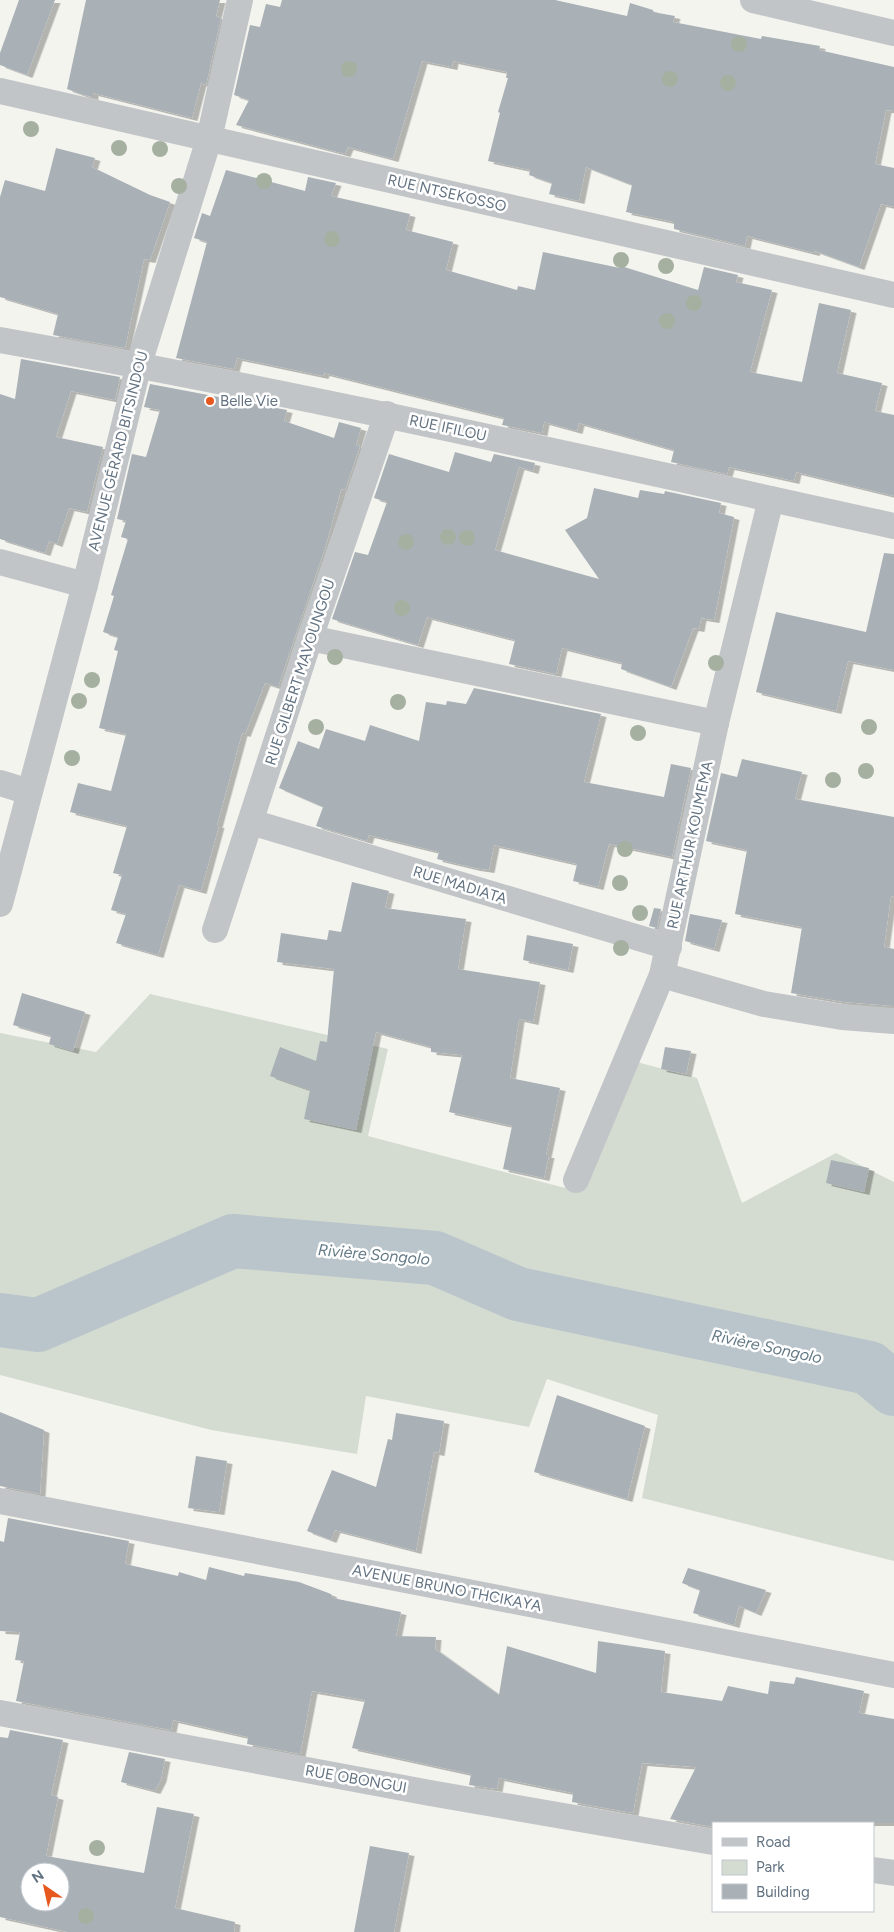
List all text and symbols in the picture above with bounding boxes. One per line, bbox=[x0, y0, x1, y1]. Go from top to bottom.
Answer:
street label: RUE NTSEKOSSO bbox=[386, 171, 508, 215]
street label: AVENUE GÉRARD BITSINDOU bbox=[84, 349, 152, 553]
place label: Belle Vie bbox=[220, 392, 278, 410]
marker: Belle Vie bbox=[204, 395, 216, 407]
street label: RUE IFILOU bbox=[408, 411, 488, 445]
street label: RUE GILBERT MAVOUNGOU bbox=[261, 576, 339, 768]
street label: RUE ARTHUR KOUMEMA bbox=[663, 759, 717, 931]
street label: RUE MADIATA bbox=[411, 862, 509, 908]
water label: Rivière Songolo bbox=[317, 1240, 431, 1269]
water label: Rivière Songolo bbox=[710, 1326, 824, 1367]
street label: AVENUE BRUNO THCIKAYA bbox=[351, 1561, 543, 1615]
street label: RUE OBONGUI bbox=[304, 1761, 408, 1797]
legend bbox=[712, 1822, 874, 1912]
text: Road bbox=[756, 1833, 791, 1851]
text: Park bbox=[756, 1858, 785, 1876]
north arrow bbox=[20, 1862, 70, 1912]
text: N bbox=[29, 1867, 47, 1887]
text: Building bbox=[756, 1883, 810, 1901]

